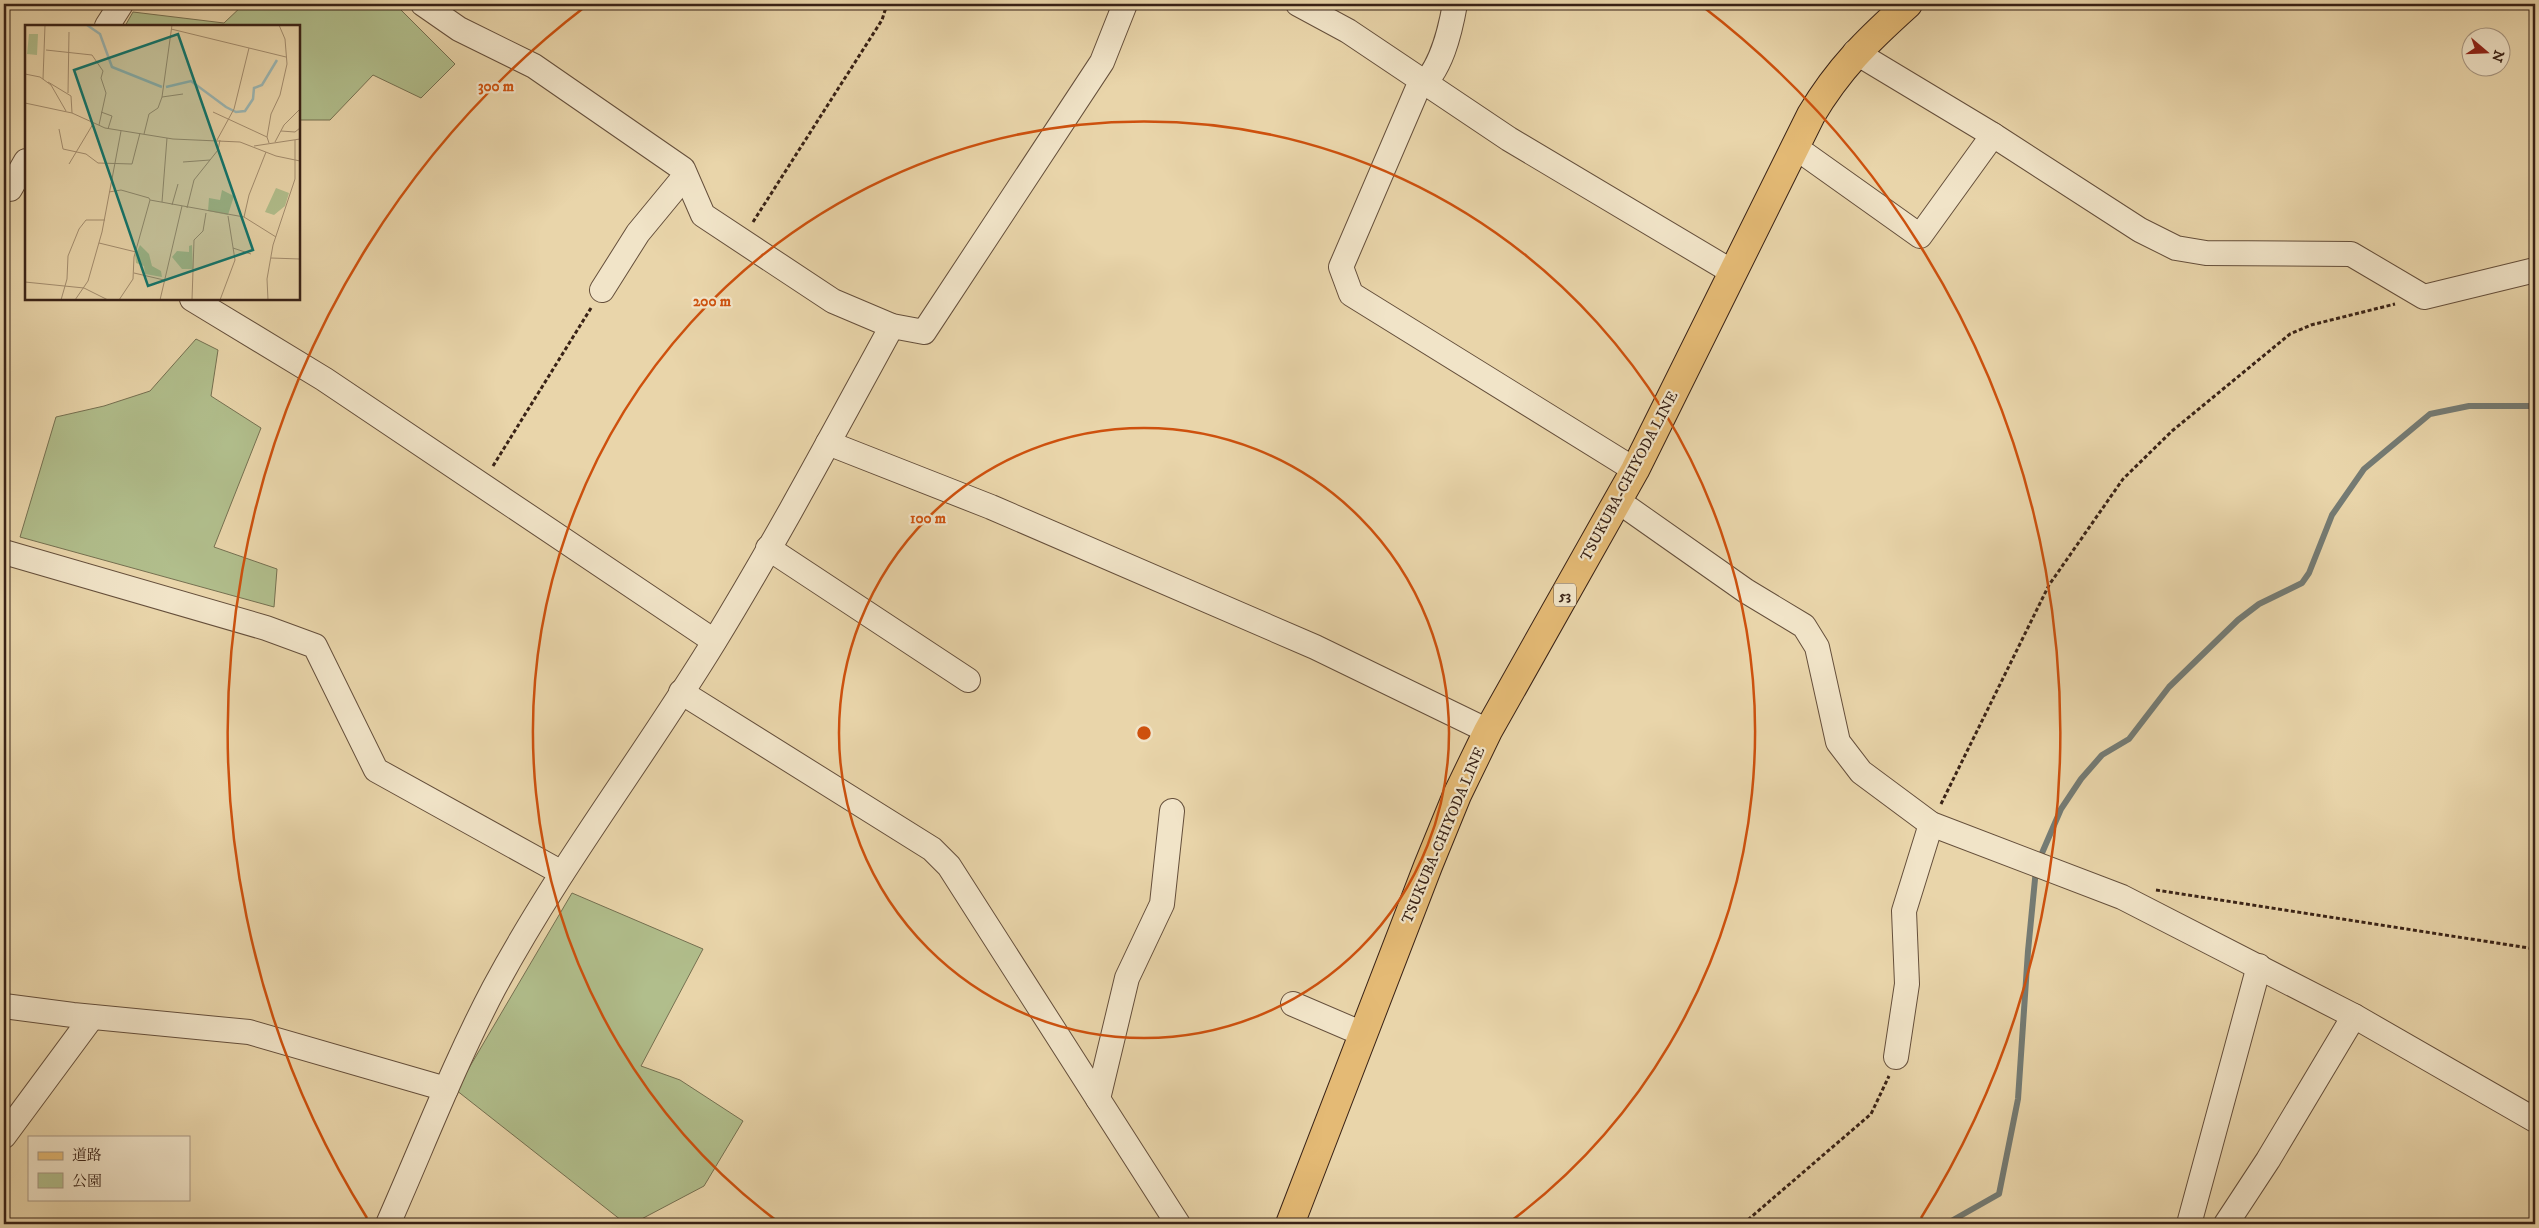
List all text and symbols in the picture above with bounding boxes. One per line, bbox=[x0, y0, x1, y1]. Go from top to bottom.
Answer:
inset map bbox=[25, 25, 300, 300]
north arrow bbox=[2462, 28, 2512, 78]
text: N bbox=[2487, 48, 2508, 65]
text: 300 m bbox=[478, 77, 515, 96]
text: 200 m bbox=[693, 292, 732, 311]
street label: TSUKUBA-CHIYODA LINE bbox=[1576, 388, 1683, 565]
text: 100 m bbox=[910, 509, 947, 528]
road number: 53 bbox=[1554, 584, 1576, 606]
centre of rings bbox=[1135, 724, 1153, 742]
street label: TSUKUBA-CHIYODA LINE bbox=[1398, 744, 1489, 926]
legend bbox=[28, 1136, 190, 1200]
text: 道路 bbox=[72, 1146, 102, 1165]
text: 公園 bbox=[72, 1172, 102, 1191]

